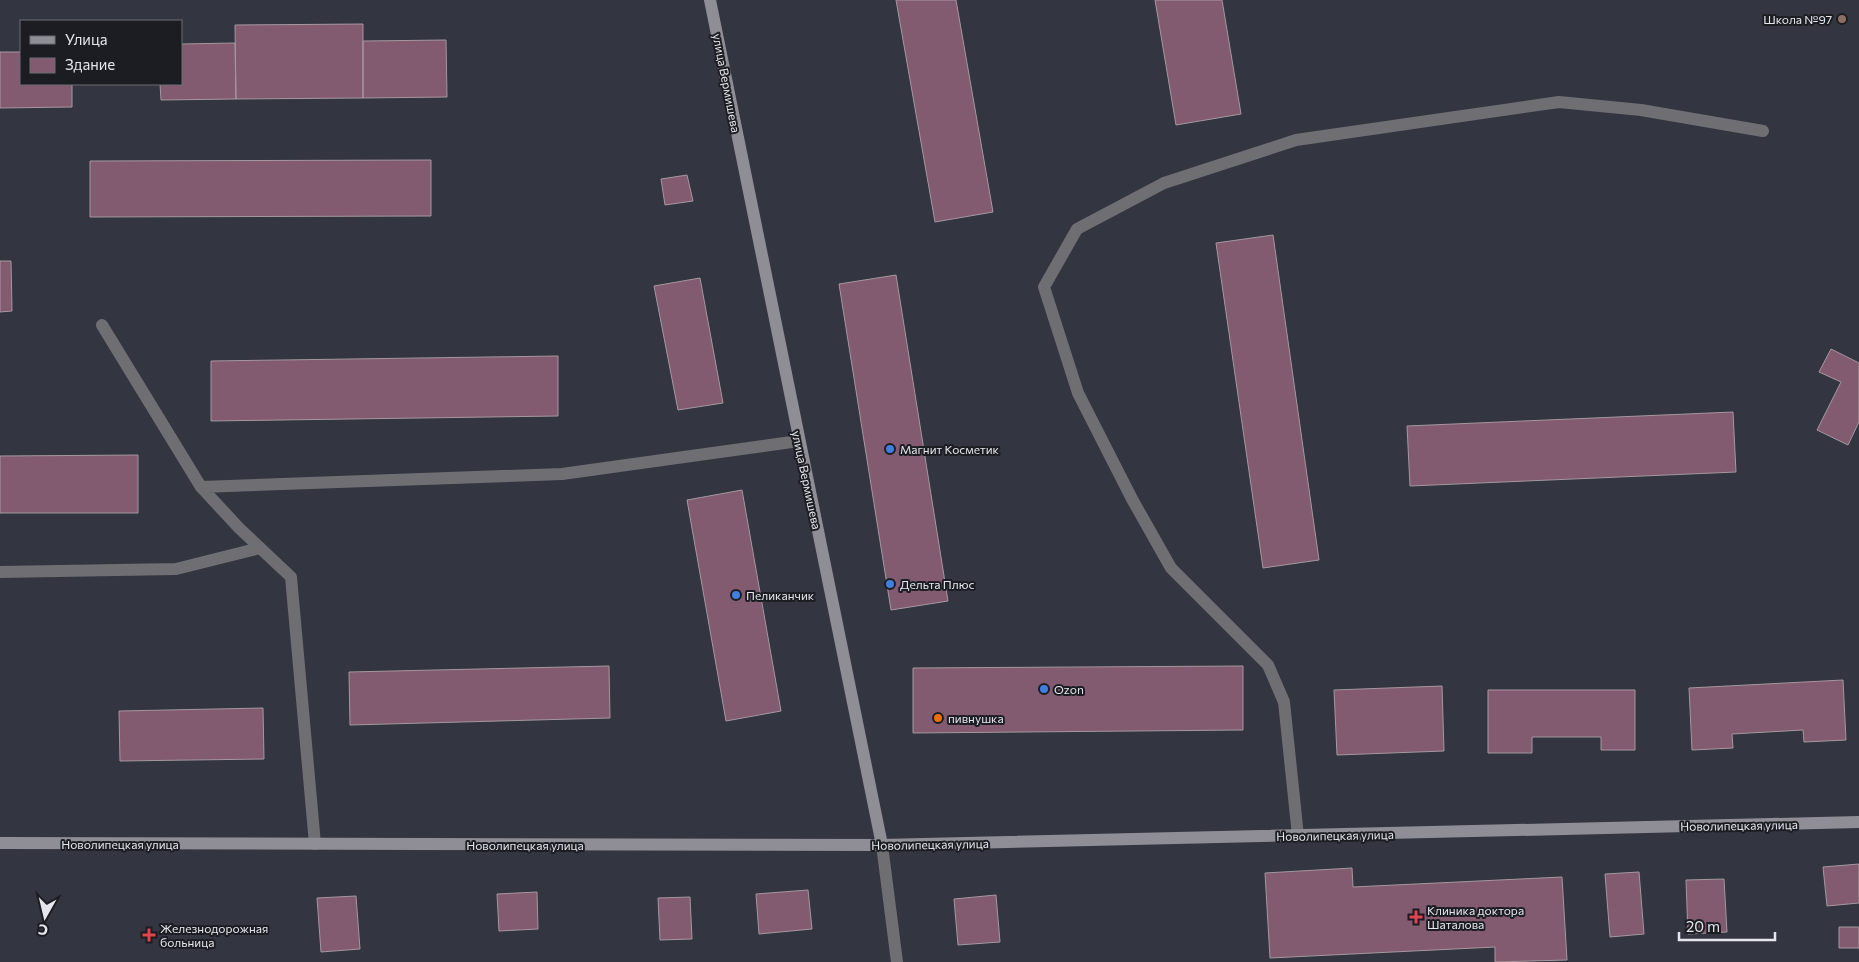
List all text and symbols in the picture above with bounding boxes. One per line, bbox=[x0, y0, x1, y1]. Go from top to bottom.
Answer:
place label: Школа №97 bbox=[1763, 12, 1832, 26]
marker: Школа №97 bbox=[1836, 13, 1848, 25]
legend bbox=[20, 20, 182, 85]
text: Улица bbox=[65, 30, 107, 48]
street label: улица Вермишева bbox=[711, 32, 743, 134]
text: Здание bbox=[65, 55, 115, 73]
street label: улица Вермишева bbox=[790, 429, 824, 531]
place label: Магнит Косметик bbox=[900, 442, 1000, 456]
marker: Магнит Косметик bbox=[884, 443, 896, 455]
place label: Дельта Плюс bbox=[900, 577, 975, 591]
marker: Дельта Плюс bbox=[884, 578, 896, 590]
place label: Пеликанчик bbox=[746, 588, 815, 602]
marker: Пеликанчик bbox=[730, 589, 742, 601]
place label: Ozon bbox=[1054, 682, 1084, 696]
marker: Ozon bbox=[1038, 683, 1050, 695]
place label: пивнушка bbox=[948, 711, 1004, 725]
marker: пивнушка bbox=[932, 712, 944, 724]
street label: Новолипецкая улица bbox=[1680, 817, 1798, 833]
street label: Новолипецкая улица bbox=[1276, 827, 1394, 843]
street label: Новолипецкая улица bbox=[871, 836, 989, 852]
street label: Новолипецкая улица bbox=[61, 837, 179, 851]
street label: Новолипецкая улица bbox=[466, 838, 584, 852]
north arrow bbox=[20, 892, 70, 942]
place label: Клиника доктора Шаталова bbox=[1427, 903, 1524, 931]
marker: Клиника доктора Шаталова bbox=[1409, 910, 1423, 924]
scale bar bbox=[1679, 910, 1775, 942]
text: 20 m bbox=[1686, 917, 1720, 935]
text: С bbox=[37, 921, 49, 939]
place label: Железнодорожная больница bbox=[160, 921, 268, 949]
marker: Железнодорожная больница bbox=[142, 928, 156, 942]

